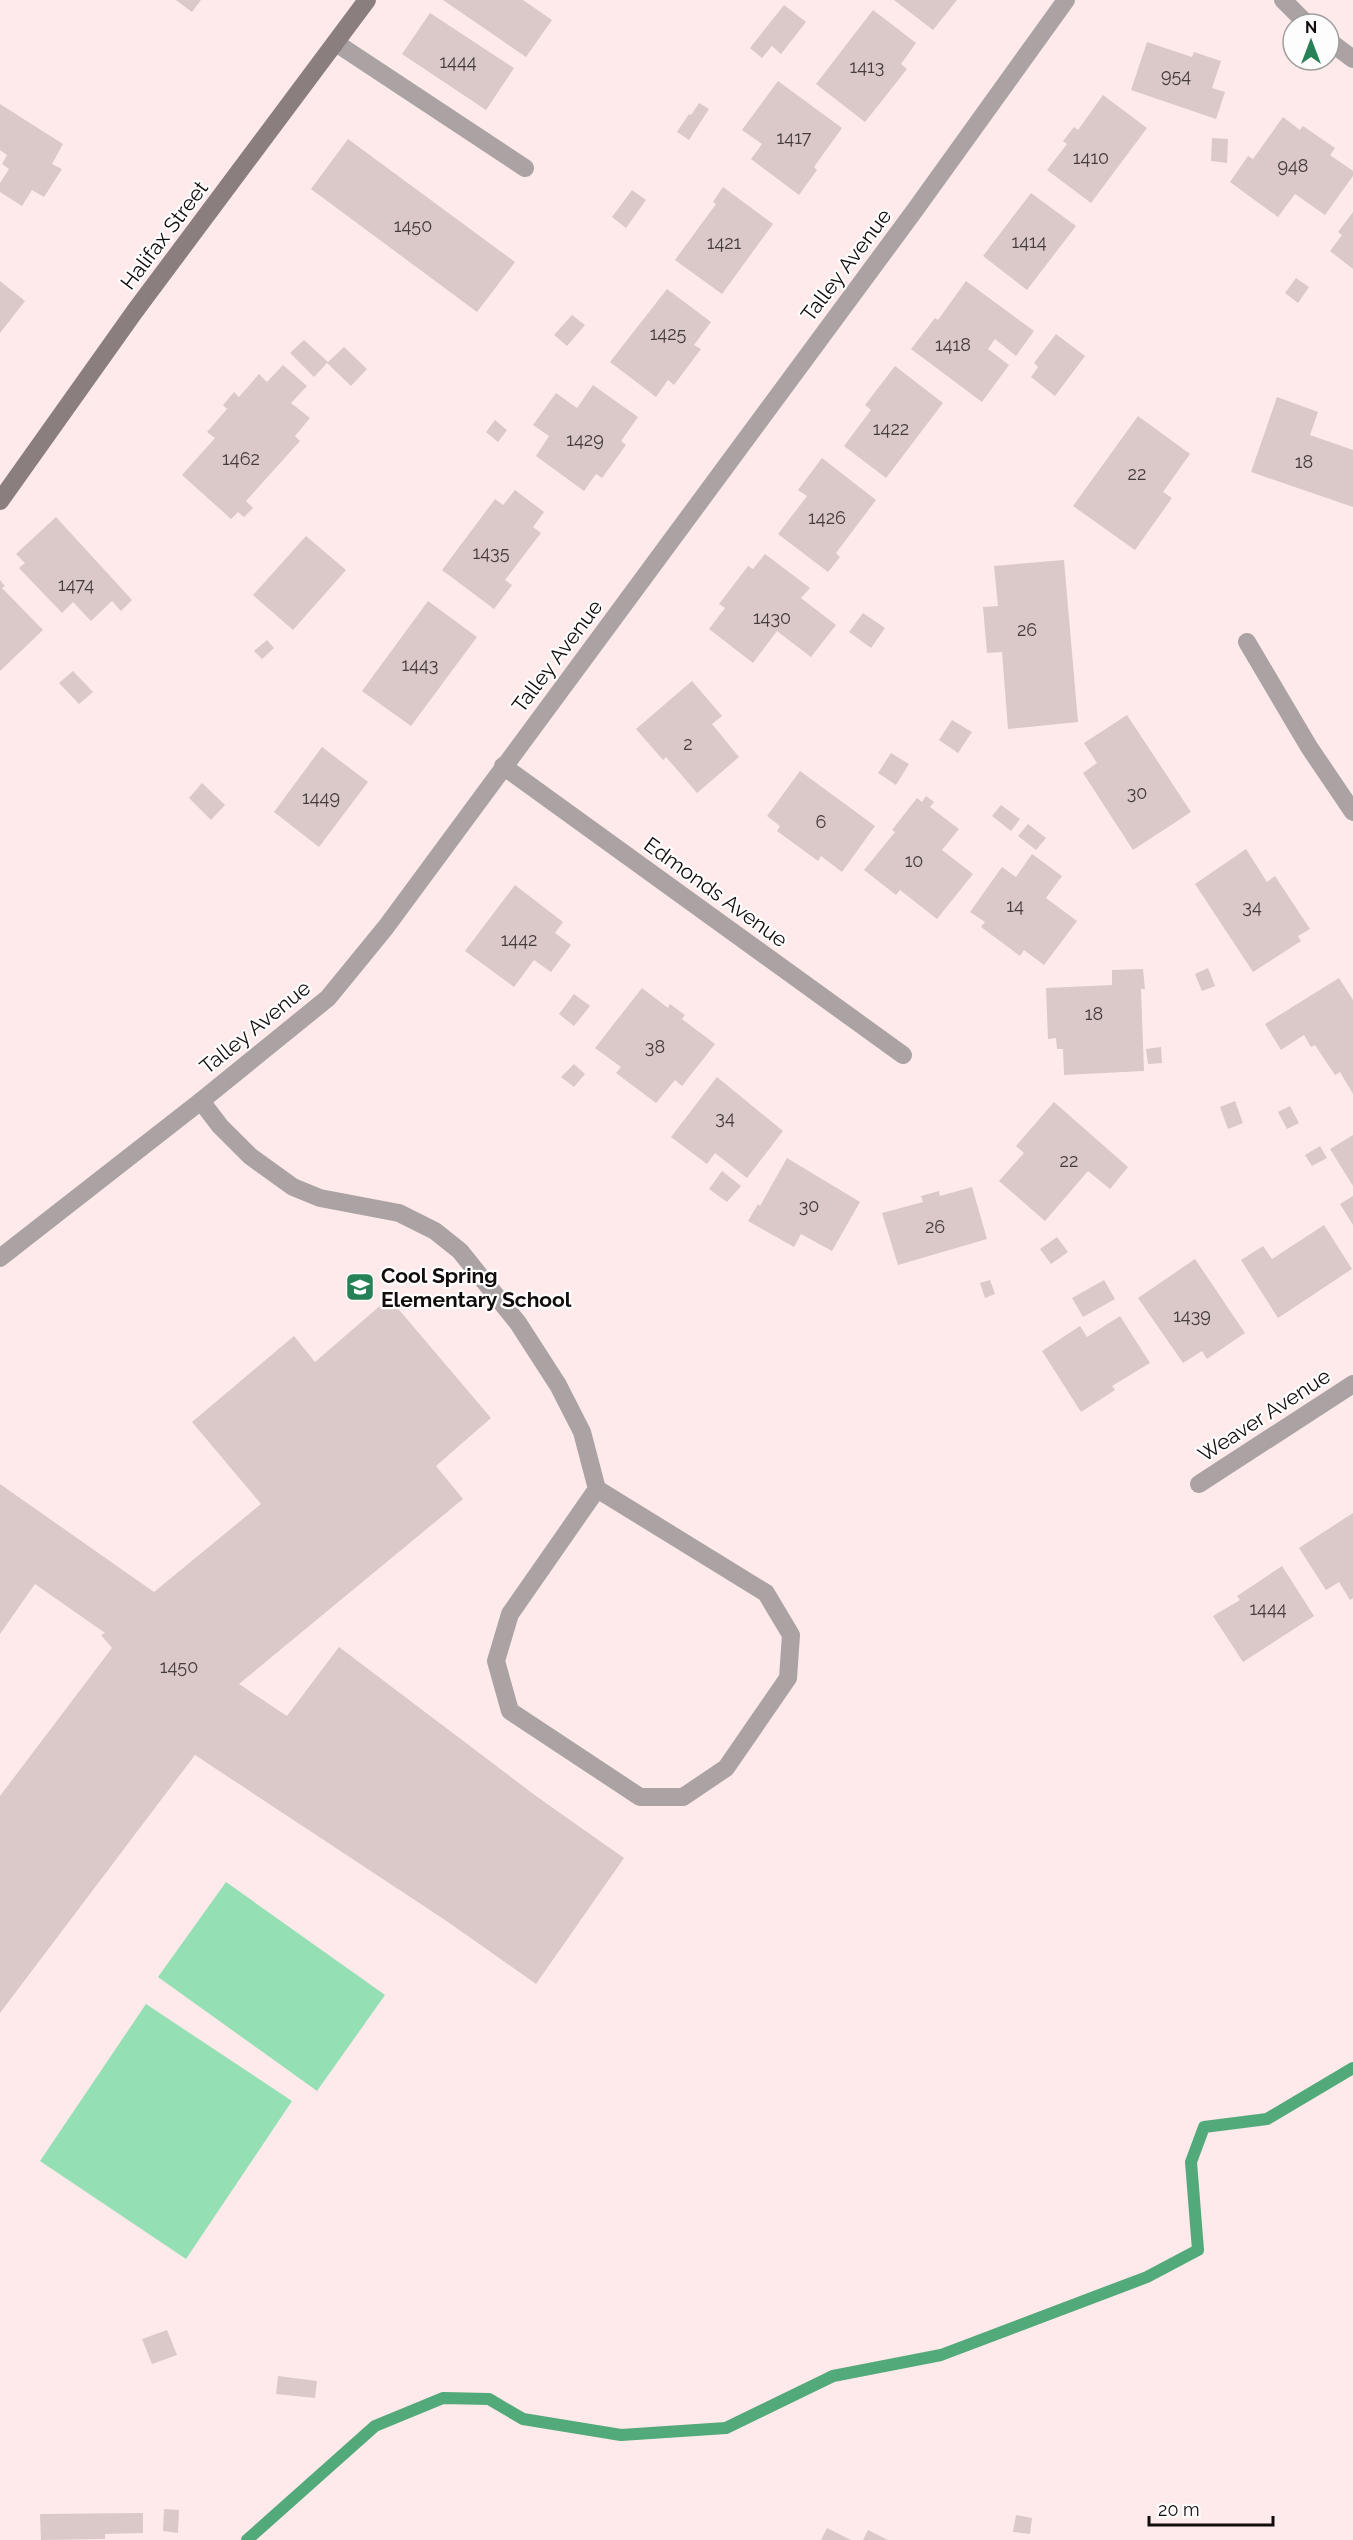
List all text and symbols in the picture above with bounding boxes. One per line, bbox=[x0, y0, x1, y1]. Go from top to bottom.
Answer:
north arrow bbox=[1281, 12, 1341, 72]
text: N bbox=[1305, 18, 1317, 37]
house number: 1444 bbox=[439, 51, 477, 72]
house number: 1413 bbox=[850, 56, 884, 77]
house number: 954 bbox=[1161, 65, 1191, 86]
house number: 1417 bbox=[777, 127, 812, 148]
house number: 1410 bbox=[1073, 147, 1109, 168]
house number: 948 bbox=[1277, 155, 1309, 176]
street label: Halifax Street bbox=[115, 176, 213, 294]
street label: Talley Avenue bbox=[795, 204, 897, 326]
house number: 1450 bbox=[394, 215, 432, 236]
house number: 1414 bbox=[1011, 231, 1047, 252]
house number: 1421 bbox=[707, 232, 742, 253]
house number: 1425 bbox=[650, 323, 687, 344]
house number: 1418 bbox=[935, 334, 971, 355]
house number: 1422 bbox=[873, 418, 909, 439]
house number: 1429 bbox=[566, 429, 604, 450]
house number: 1462 bbox=[222, 448, 260, 469]
house number: 18 bbox=[1295, 451, 1313, 472]
house number: 22 bbox=[1128, 463, 1146, 484]
house number: 1426 bbox=[808, 507, 846, 528]
house number: 1435 bbox=[473, 542, 510, 563]
house number: 1474 bbox=[58, 574, 94, 595]
street label: Talley Avenue bbox=[506, 595, 608, 717]
house number: 1430 bbox=[753, 607, 791, 628]
house number: 26 bbox=[1017, 619, 1037, 640]
house number: 1443 bbox=[402, 654, 438, 675]
house number: 2 bbox=[683, 733, 693, 754]
house number: 30 bbox=[1127, 782, 1147, 803]
house number: 1449 bbox=[302, 787, 340, 808]
house number: 6 bbox=[816, 811, 827, 832]
street label: Edmonds Avenue bbox=[639, 832, 793, 952]
house number: 10 bbox=[905, 850, 923, 871]
house number: 14 bbox=[1006, 895, 1024, 916]
house number: 34 bbox=[1242, 896, 1262, 917]
house number: 1442 bbox=[501, 929, 537, 950]
street label: Talley Avenue bbox=[195, 975, 315, 1079]
house number: 18 bbox=[1085, 1003, 1103, 1024]
house number: 38 bbox=[645, 1036, 665, 1057]
house number: 34 bbox=[715, 1107, 735, 1128]
house number: 22 bbox=[1060, 1150, 1078, 1171]
house number: 30 bbox=[799, 1195, 819, 1216]
house number: 26 bbox=[925, 1216, 945, 1237]
place label: Cool Spring Elementary School bbox=[381, 1263, 572, 1312]
school or university icon: Cool Spring Elementary School bbox=[344, 1271, 376, 1303]
house number: 1439 bbox=[1173, 1305, 1211, 1326]
street label: Weaver Avenue bbox=[1193, 1363, 1335, 1467]
house number: 1444 bbox=[1249, 1598, 1287, 1619]
house number: 1450 bbox=[160, 1656, 198, 1677]
scale bar bbox=[1149, 2489, 1274, 2527]
text: 20 m bbox=[1158, 2499, 1200, 2520]

